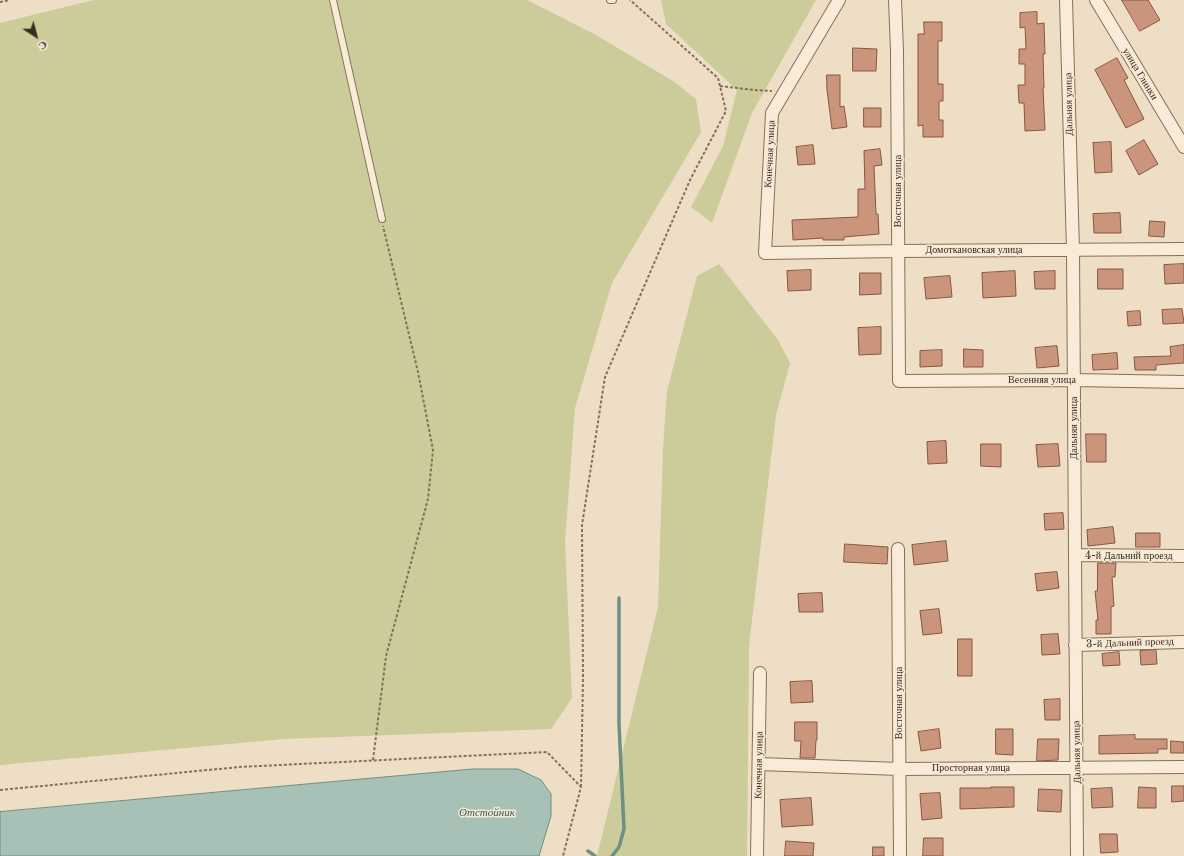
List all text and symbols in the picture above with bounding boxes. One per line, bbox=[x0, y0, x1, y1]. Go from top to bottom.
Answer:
north arrow bbox=[16, 16, 56, 56]
text: С bbox=[36, 38, 50, 54]
street label: улица Глинки bbox=[1120, 46, 1160, 102]
street label: Дальняя улица bbox=[1062, 72, 1076, 136]
street label: Конечная улица bbox=[762, 120, 778, 188]
street label: Восточная улица bbox=[892, 155, 904, 227]
street label: Домоткановская улица bbox=[925, 244, 1023, 256]
street label: Весенняя улица bbox=[1008, 374, 1076, 386]
street label: Дальняя улица bbox=[1068, 396, 1080, 460]
street label: 4-й Дальний проезд bbox=[1085, 550, 1173, 562]
street label: 3-й Дальний проезд bbox=[1086, 635, 1174, 651]
street label: Восточная улица bbox=[893, 667, 905, 739]
street label: Дальняя улица bbox=[1070, 720, 1084, 784]
street label: Конечная улица bbox=[752, 731, 766, 799]
street label: Просторная улица bbox=[932, 762, 1010, 774]
water label: Отстойник bbox=[459, 806, 515, 820]

